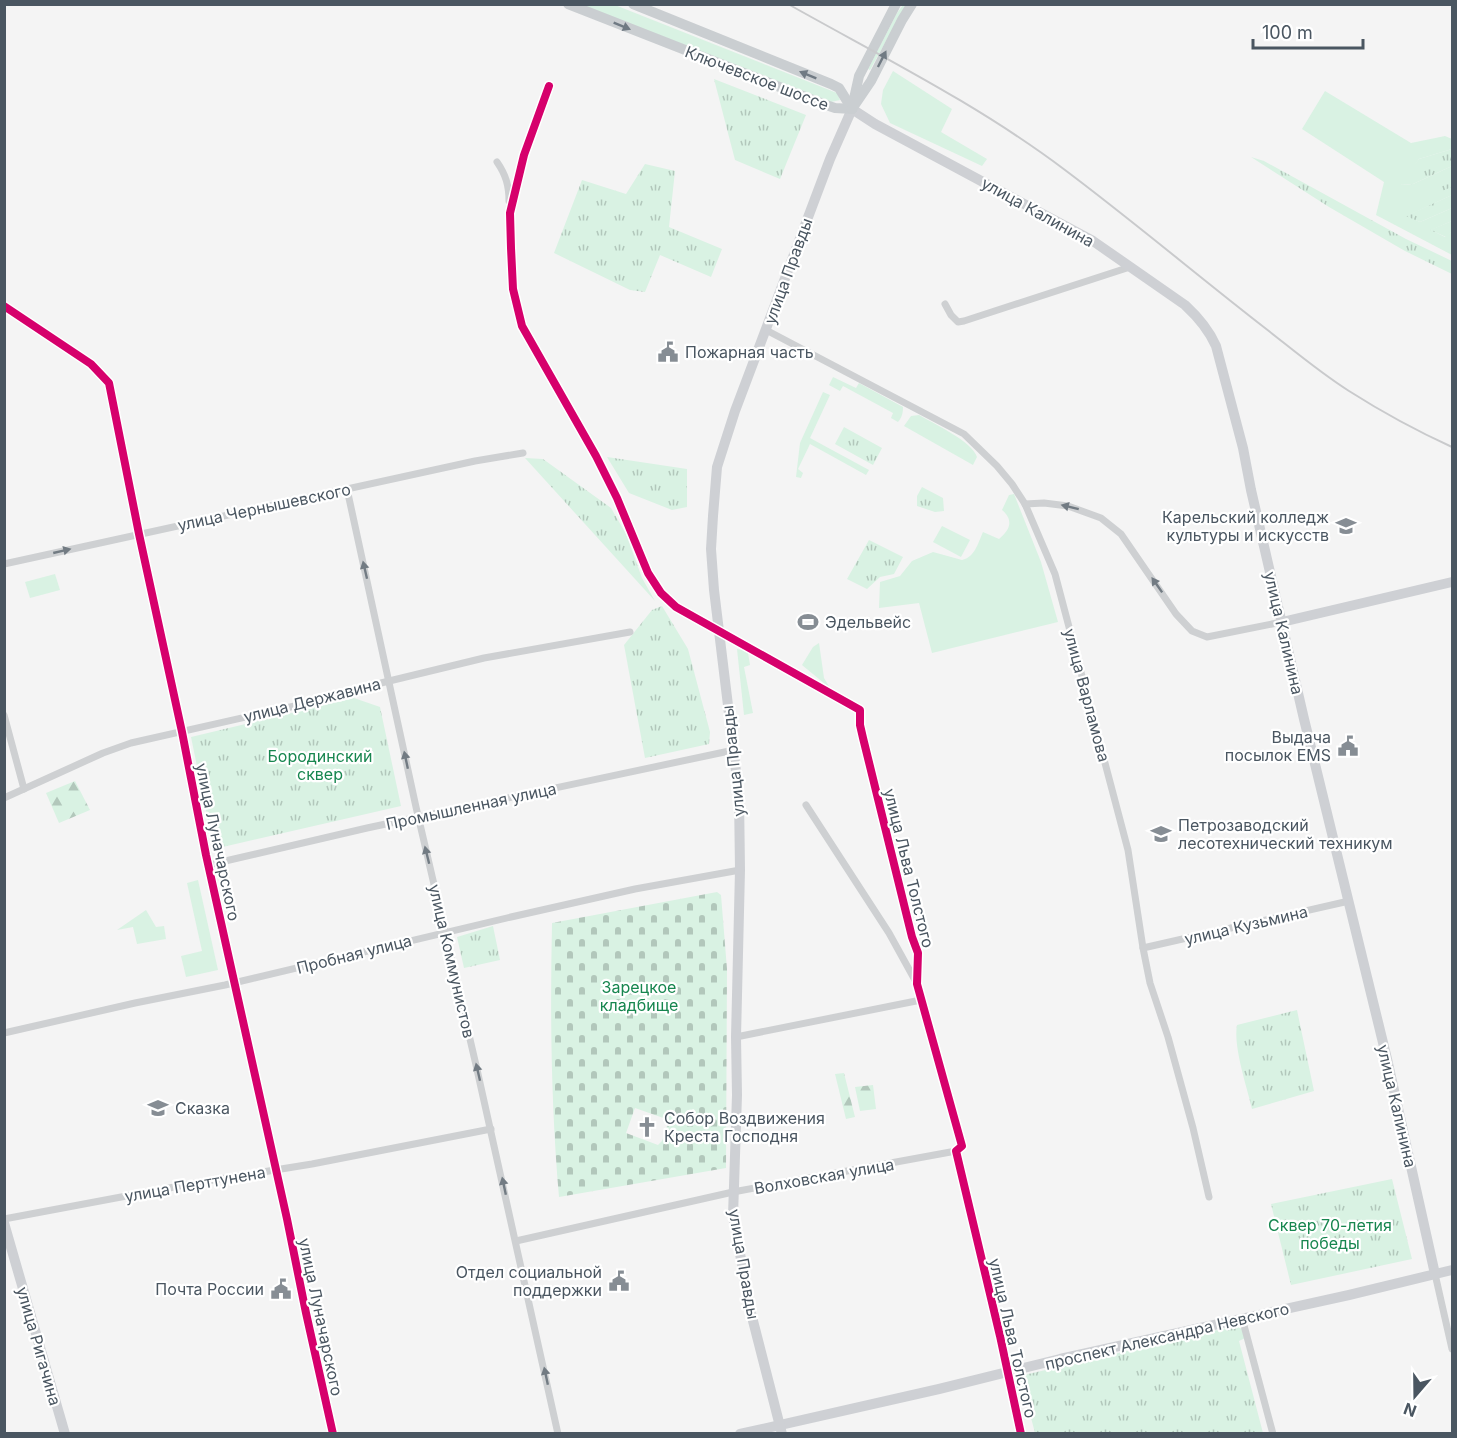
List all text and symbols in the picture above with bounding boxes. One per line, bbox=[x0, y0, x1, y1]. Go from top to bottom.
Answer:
scale bar bbox=[1253, 12, 1362, 50]
one-way arrow bbox=[613, 22, 631, 31]
text: 100 m bbox=[1262, 22, 1313, 43]
street label: Ключевское шоссе bbox=[682, 41, 832, 115]
one-way arrow bbox=[877, 51, 887, 68]
one-way arrow bbox=[799, 70, 817, 79]
street label: улица Калинина bbox=[978, 173, 1098, 251]
street label: улица Правды bbox=[760, 215, 816, 327]
public building icon: Пожарная часть bbox=[656, 340, 680, 364]
place label: Пожарная часть bbox=[685, 342, 814, 362]
street label: улица Чернышевского bbox=[176, 479, 352, 535]
one-way arrow bbox=[1061, 502, 1079, 512]
place label: Карельский колледж культуры и искусств bbox=[1162, 507, 1329, 545]
school or university icon: Карельский колледж культуры и искусств bbox=[1334, 514, 1358, 538]
one-way arrow bbox=[52, 546, 71, 556]
one-way arrow bbox=[359, 561, 369, 579]
street label: улица Калинина bbox=[1260, 569, 1308, 697]
one-way arrow bbox=[1151, 577, 1163, 593]
sports icon: Эдельвейс bbox=[796, 610, 820, 634]
place label: Эдельвейс bbox=[825, 612, 911, 632]
street label: улица Варламова bbox=[1060, 626, 1114, 764]
street label: улица Державина bbox=[241, 673, 383, 727]
street label: улица Правды bbox=[717, 704, 749, 818]
place label: Выдача посылок EMS bbox=[1225, 727, 1331, 765]
public building icon: Выдача посылок EMS bbox=[1336, 734, 1360, 758]
park label: Бородинский сквер bbox=[267, 746, 373, 784]
one-way arrow bbox=[400, 751, 410, 770]
street label: улица Луначарского bbox=[191, 761, 245, 923]
street label: Промышленная улица bbox=[384, 778, 558, 834]
street label: улица Льва Толстого bbox=[880, 786, 938, 950]
place label: Петрозаводский лесотехнический техникум bbox=[1178, 815, 1393, 853]
school or university icon: Петрозаводский лесотехнический техникум bbox=[1149, 822, 1173, 846]
one-way arrow bbox=[422, 846, 432, 864]
street label: улица Коммунистов bbox=[425, 882, 479, 1040]
street label: улица Кузьмина bbox=[1182, 901, 1310, 949]
street label: Пробная улица bbox=[294, 930, 414, 978]
park label: Зарецкое кладбище bbox=[600, 977, 678, 1015]
street label: улица Калинина bbox=[1373, 1042, 1421, 1170]
one-way arrow bbox=[473, 1062, 482, 1081]
school or university icon: Сказка bbox=[146, 1096, 170, 1120]
place label: Сказка bbox=[175, 1098, 230, 1118]
place label: Собор Воздвижения Креста Господня bbox=[664, 1108, 825, 1146]
church icon: Собор Воздвижения Креста Господня bbox=[635, 1115, 659, 1139]
street label: Волховская улица bbox=[752, 1154, 896, 1198]
street label: улица Перттунена bbox=[123, 1162, 267, 1206]
one-way arrow bbox=[498, 1177, 508, 1195]
street label: улица Правды bbox=[724, 1207, 764, 1321]
park label: Сквер 70-летия победы bbox=[1268, 1215, 1392, 1253]
street label: улица Луначарского bbox=[294, 1236, 348, 1398]
street label: улица Льва Толстого bbox=[985, 1256, 1041, 1420]
place label: Отдел социальной поддержки bbox=[456, 1262, 602, 1300]
public building icon: Отдел социальной поддержки bbox=[607, 1269, 631, 1293]
public building icon: Почта России bbox=[269, 1277, 293, 1301]
place label: Почта России bbox=[155, 1279, 264, 1299]
street label: улица Ригачина bbox=[12, 1284, 66, 1408]
street label: проспект Александра Невского bbox=[1043, 1298, 1291, 1374]
north arrow bbox=[1385, 1366, 1445, 1426]
one-way arrow bbox=[541, 1367, 550, 1386]
text: N bbox=[1401, 1399, 1419, 1422]

